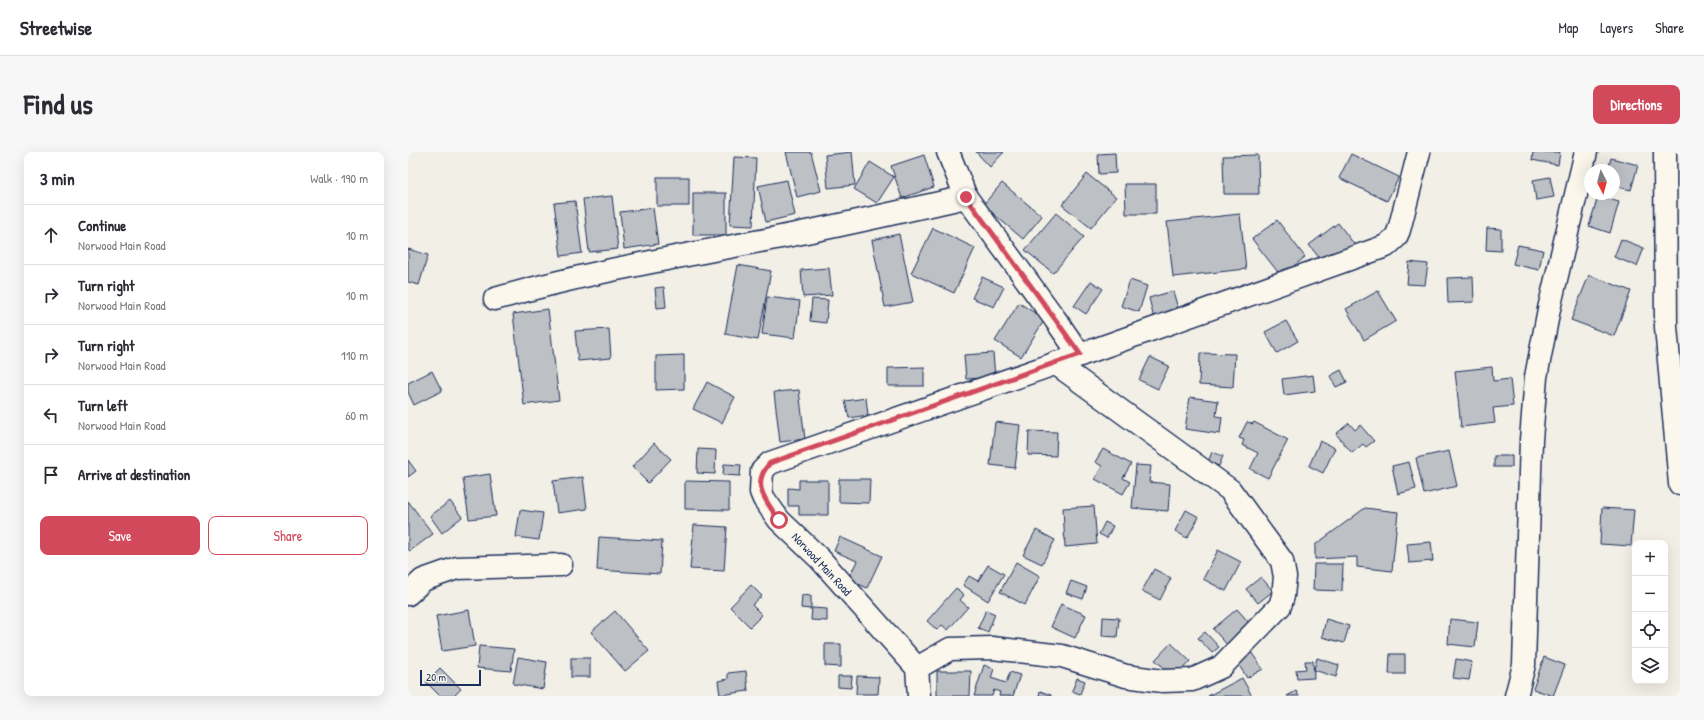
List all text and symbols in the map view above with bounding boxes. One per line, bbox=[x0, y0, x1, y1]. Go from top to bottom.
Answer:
text: Streetwise bbox=[20, 15, 92, 41]
text: Map bbox=[1558, 18, 1578, 37]
text: Layers bbox=[1600, 18, 1633, 37]
text: Share bbox=[1655, 18, 1684, 37]
text: Find us bbox=[24, 85, 93, 123]
button: Directions bbox=[1593, 85, 1680, 124]
north arrow bbox=[1584, 164, 1620, 200]
text: 3 min bbox=[40, 167, 75, 190]
text: Walk · 190 m bbox=[310, 169, 368, 187]
route end bbox=[957, 188, 975, 206]
text: Continue bbox=[78, 215, 126, 236]
icon: ahead bbox=[40, 224, 62, 246]
text: 10 m bbox=[346, 226, 368, 244]
text: Norwood Main Road bbox=[78, 236, 166, 254]
text: Turn right bbox=[78, 275, 134, 296]
icon: right bbox=[40, 284, 62, 306]
text: 10 m bbox=[346, 286, 368, 304]
text: Norwood Main Road bbox=[78, 296, 166, 314]
text: Turn right bbox=[78, 335, 134, 356]
icon: right bbox=[40, 344, 62, 366]
text: 110 m bbox=[341, 346, 368, 364]
text: Norwood Main Road bbox=[78, 356, 166, 374]
text: Turn left bbox=[78, 395, 128, 416]
icon: left bbox=[40, 404, 62, 426]
text: 60 m bbox=[345, 406, 368, 424]
text: Norwood Main Road bbox=[78, 416, 166, 434]
icon: arrive bbox=[40, 464, 62, 486]
text: Arrive at destination bbox=[78, 464, 190, 485]
route start bbox=[770, 511, 788, 529]
button: Save bbox=[40, 516, 200, 555]
button: Share bbox=[208, 516, 368, 555]
street label: Norwood Main Road bbox=[788, 529, 856, 600]
map controls bbox=[1632, 540, 1668, 684]
button: + bbox=[1632, 540, 1668, 576]
button: − bbox=[1632, 576, 1668, 612]
button: locate bbox=[1632, 612, 1668, 648]
button: layers bbox=[1632, 648, 1668, 684]
scale bar bbox=[420, 668, 481, 687]
text: 20 m bbox=[426, 670, 446, 684]

